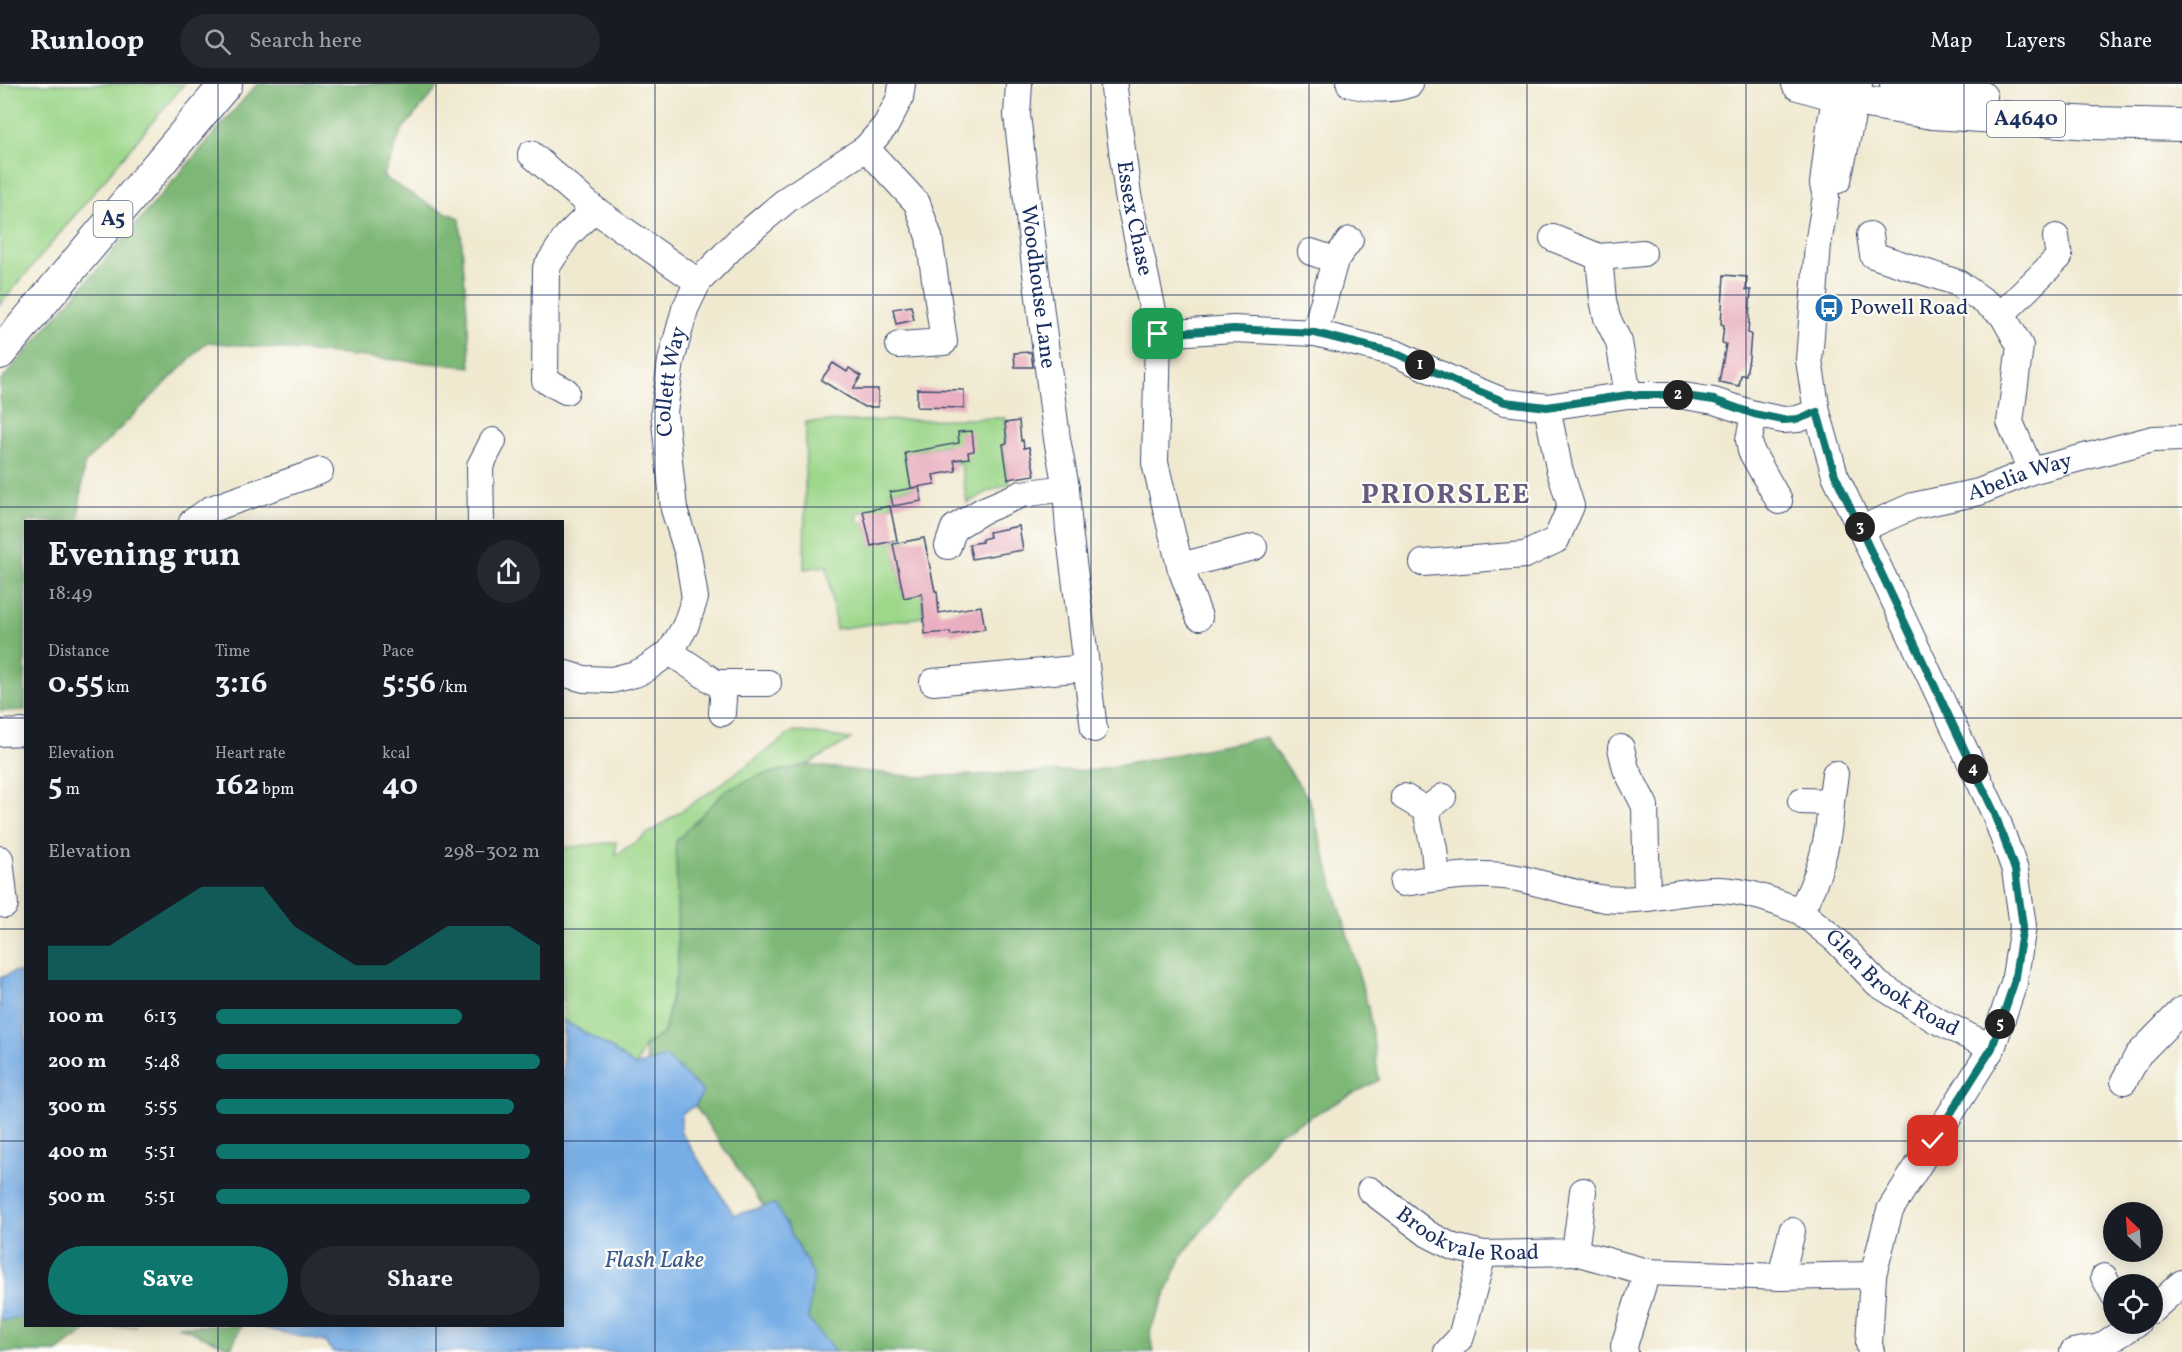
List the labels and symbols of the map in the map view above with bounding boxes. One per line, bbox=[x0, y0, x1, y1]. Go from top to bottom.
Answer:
road number: A4640 bbox=[1987, 101, 2065, 137]
street label: Essex Chase bbox=[1108, 159, 1161, 279]
road number: A5 bbox=[94, 201, 132, 237]
street label: Woodhouse Lane bbox=[1012, 203, 1063, 370]
bus stop icon: Powell Road bbox=[1813, 292, 1845, 324]
place label: Powell Road bbox=[1850, 293, 1968, 324]
pin bbox=[1132, 308, 1183, 359]
street label: Collett Way bbox=[648, 323, 695, 438]
pin: 1 bbox=[1405, 350, 1435, 380]
pin: 2 bbox=[1663, 380, 1693, 410]
street label: Abelia Way bbox=[1965, 445, 2076, 509]
district label: PRIORSLEE bbox=[1361, 476, 1531, 515]
pin: 3 bbox=[1845, 512, 1875, 542]
pin: 4 bbox=[1958, 754, 1988, 784]
street label: Glen Brook Road bbox=[1819, 922, 1965, 1045]
pin: 5 bbox=[1985, 1009, 2015, 1039]
pin bbox=[1907, 1115, 1958, 1166]
street label: Brookvale Road bbox=[1389, 1199, 1539, 1270]
north arrow bbox=[2103, 1202, 2163, 1262]
water label: Flash Lake bbox=[604, 1244, 704, 1278]

